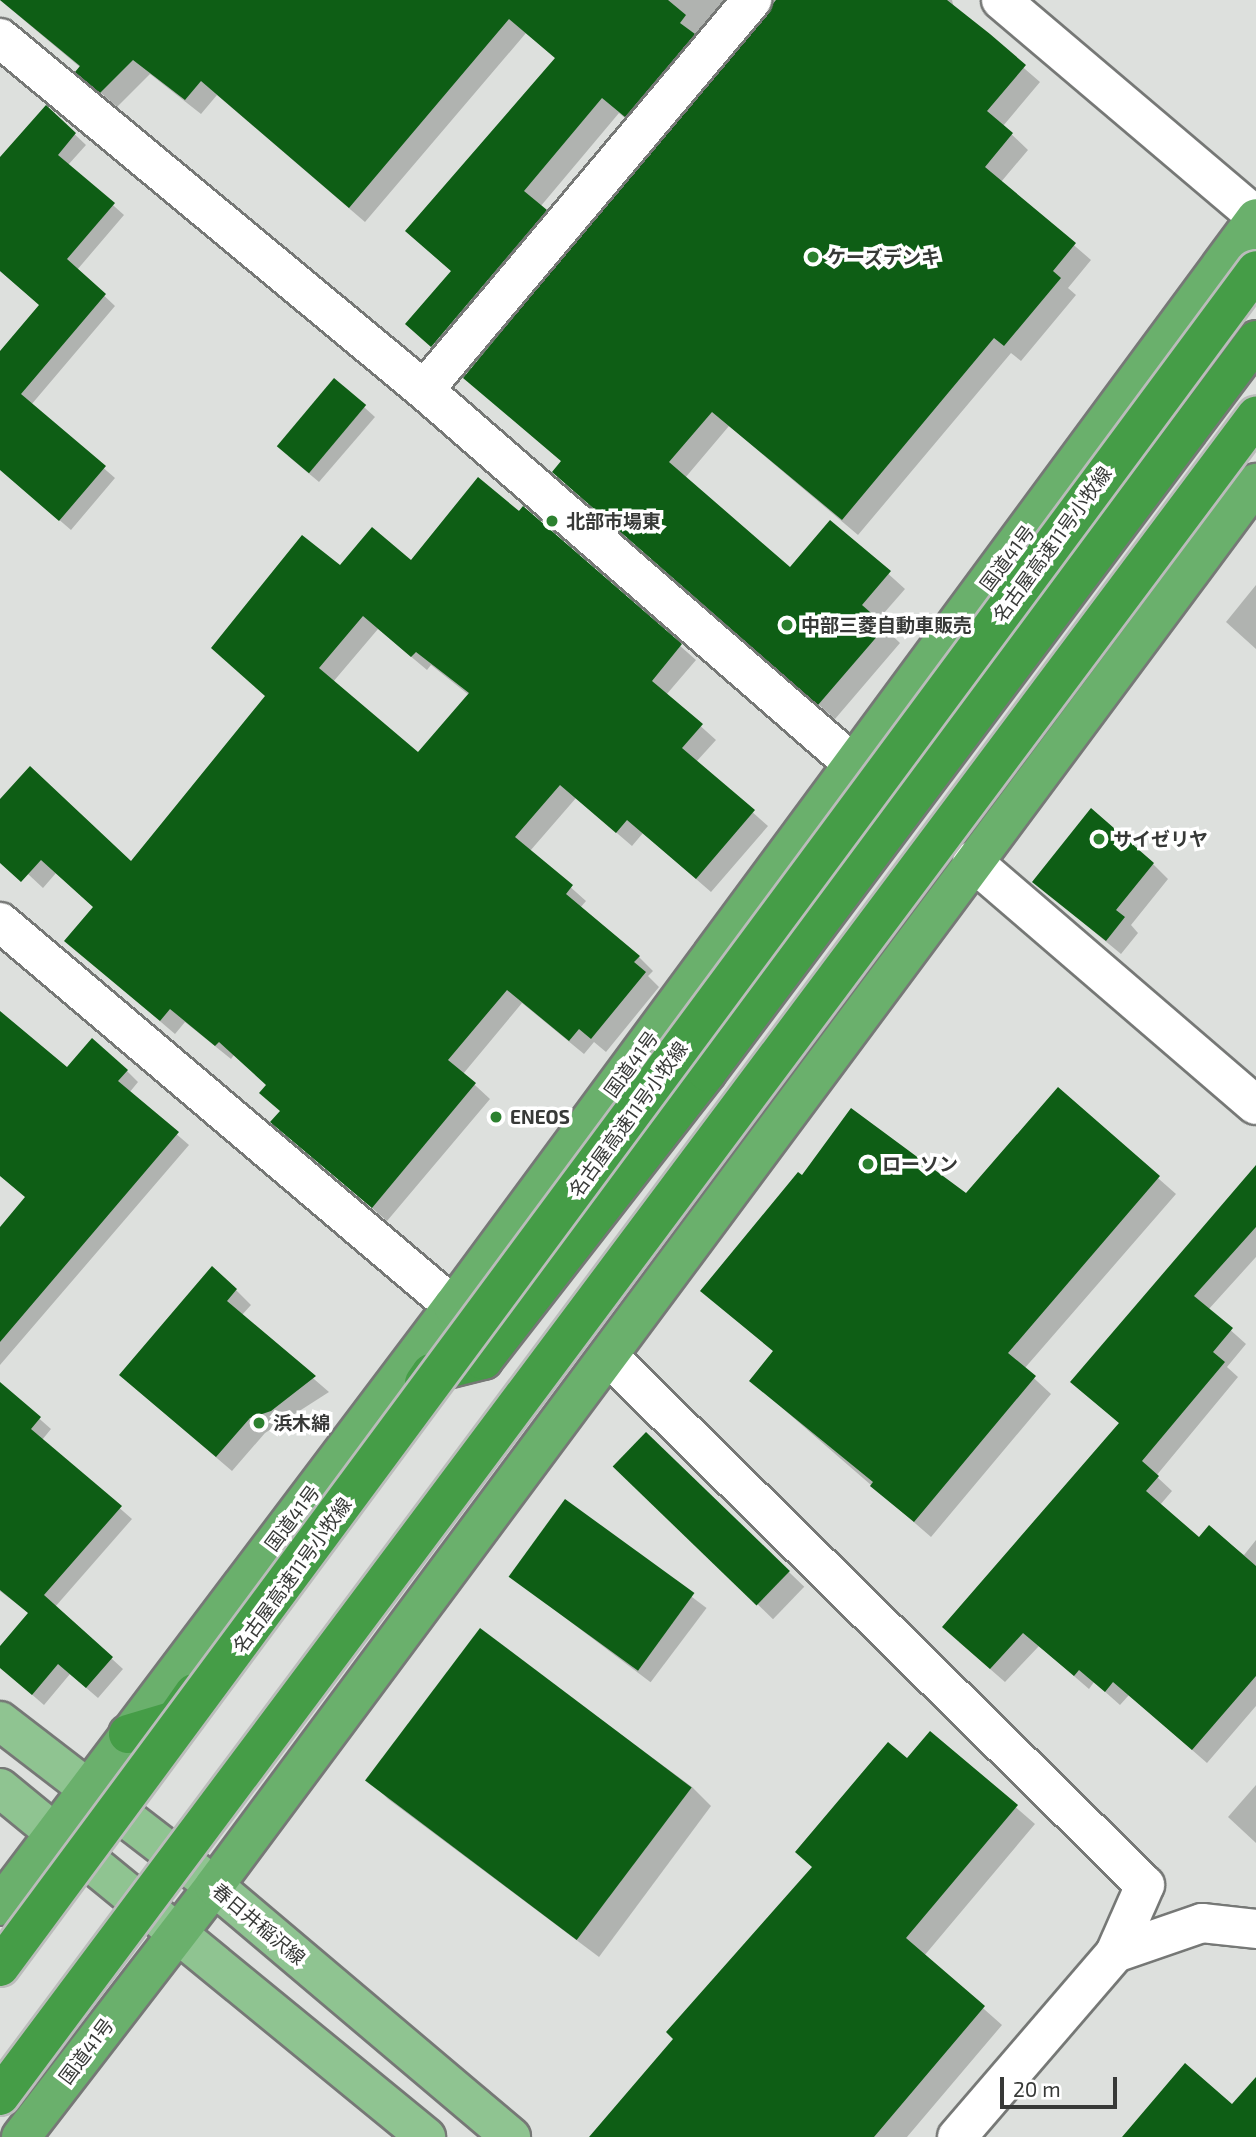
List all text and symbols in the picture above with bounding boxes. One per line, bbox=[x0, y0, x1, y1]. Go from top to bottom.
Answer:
place label: ケーズデンキ bbox=[827, 246, 941, 268]
marker: ケーズデンキ bbox=[805, 249, 821, 265]
street label: 名古屋高速11号小牧線 bbox=[988, 462, 1116, 626]
place label: 北部市場東 bbox=[566, 510, 661, 532]
marker: 北部市場東 bbox=[544, 513, 560, 529]
street label: 国道41号 bbox=[975, 521, 1039, 595]
place label: 中部三菱自動車販売 bbox=[801, 614, 972, 636]
marker: 中部三菱自動車販売 bbox=[779, 617, 795, 633]
place label: サイゼリヤ bbox=[1113, 828, 1208, 850]
marker: サイゼリヤ bbox=[1091, 831, 1107, 847]
street label: 国道41号 bbox=[599, 1026, 663, 1102]
street label: 名古屋高速11号小牧線 bbox=[564, 1037, 692, 1201]
place label: ENEOS bbox=[510, 1106, 570, 1128]
marker: ENEOS bbox=[488, 1109, 504, 1125]
place label: ローソン bbox=[882, 1153, 958, 1175]
marker: ローソン bbox=[860, 1156, 876, 1172]
place label: 浜木綿 bbox=[273, 1412, 330, 1434]
marker: 浜木綿 bbox=[251, 1415, 267, 1431]
street label: 国道41号 bbox=[260, 1481, 324, 1555]
street label: 名古屋高速11号小牧線 bbox=[228, 1493, 356, 1657]
street label: 春日井稲沢線 bbox=[208, 1879, 310, 1969]
street label: 国道41号 bbox=[54, 2014, 118, 2088]
scale bar bbox=[1004, 2064, 1121, 2108]
text: 20 m bbox=[1013, 2076, 1061, 2101]

